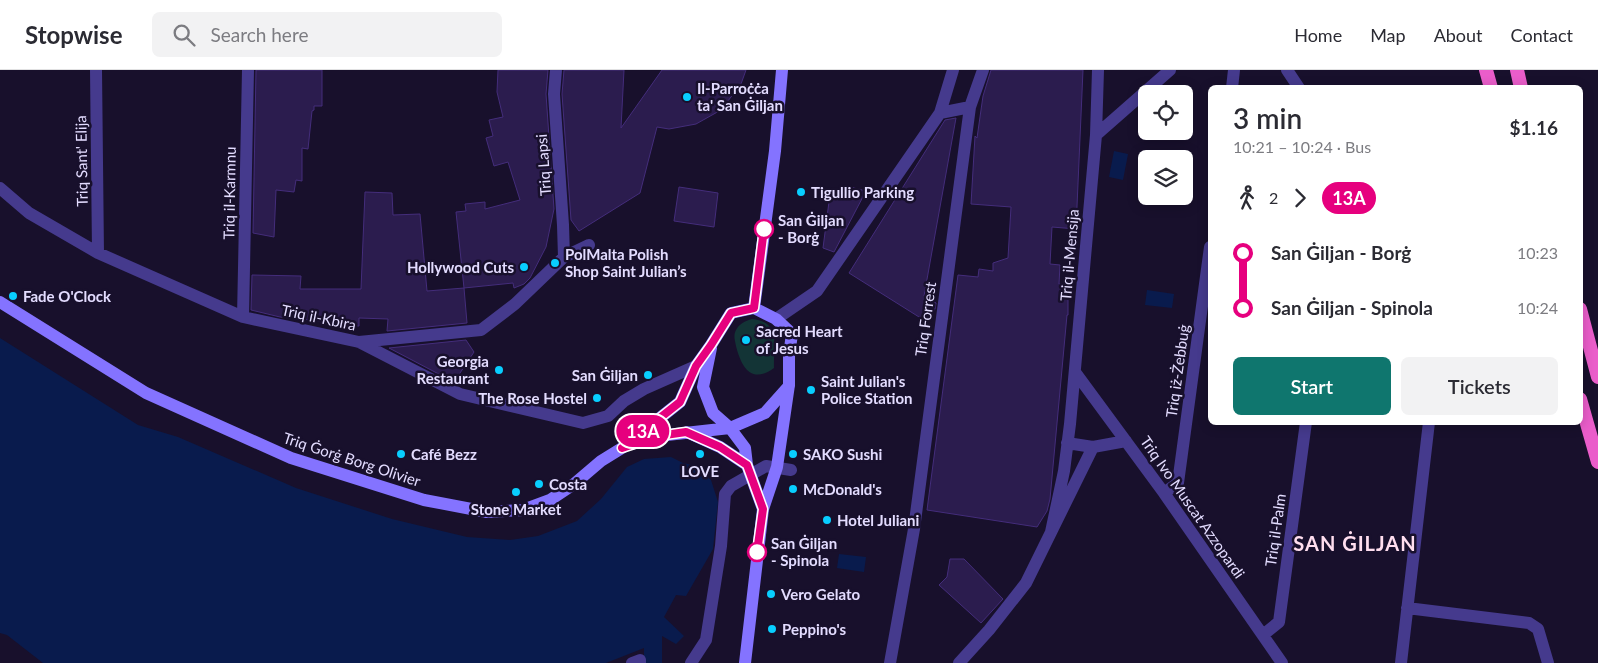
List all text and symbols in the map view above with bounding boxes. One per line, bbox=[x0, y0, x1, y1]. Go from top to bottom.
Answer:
search box bbox=[152, 12, 502, 57]
text: Stopwise bbox=[25, 20, 122, 49]
icon: search bbox=[170, 21, 198, 49]
text: Search here bbox=[210, 23, 308, 46]
text: Home bbox=[1294, 24, 1342, 46]
text: Map bbox=[1370, 24, 1406, 46]
text: About bbox=[1434, 24, 1483, 46]
text: Contact bbox=[1511, 24, 1573, 46]
place label: Il-Parroċċa ta' San Ġiljan bbox=[697, 79, 783, 114]
map controls bbox=[1138, 85, 1193, 205]
button: locate bbox=[1138, 85, 1193, 140]
marker: Il-Parroċċa ta' San Ġiljan bbox=[681, 91, 693, 103]
text: 3 min bbox=[1233, 101, 1302, 135]
street label: Triq Sant' Elija bbox=[71, 115, 91, 207]
text: $1.16 bbox=[1509, 116, 1558, 139]
street label: Triq Lapsi bbox=[532, 133, 554, 197]
text: 10:21 – 10:24 · Bus bbox=[1233, 137, 1371, 156]
street label: Triq il-Karmnu bbox=[219, 146, 239, 240]
button: layers bbox=[1138, 150, 1193, 205]
place label: Tigullio Parking bbox=[811, 183, 914, 201]
icon: walk bbox=[1233, 184, 1261, 212]
icon: forward bbox=[1286, 184, 1314, 212]
marker: Tigullio Parking bbox=[795, 186, 807, 198]
text: 13A bbox=[1332, 187, 1366, 209]
text: 2 bbox=[1269, 188, 1278, 207]
street label: Triq il-Mensija bbox=[1056, 208, 1082, 302]
place label: San Ġiljan - Borġ bbox=[778, 211, 844, 246]
marker: San Ġiljan - Borġ bbox=[754, 219, 774, 239]
text: San Ġiljan - Borġ bbox=[1271, 241, 1411, 264]
text: 10:23 bbox=[1517, 243, 1558, 262]
place label: PolMalta Polish Shop Saint Julian’s bbox=[565, 245, 687, 280]
marker: PolMalta Polish Shop Saint Julian’s bbox=[549, 257, 561, 269]
place label: Hollywood Cuts bbox=[407, 258, 514, 276]
marker: Hollywood Cuts bbox=[518, 261, 530, 273]
street label: Triq Forrest bbox=[911, 280, 939, 358]
place label: Fade O'Clock bbox=[23, 287, 112, 305]
marker: Fade O'Clock bbox=[7, 290, 19, 302]
text: San Ġiljan - Spinola bbox=[1271, 296, 1433, 319]
text: 10:24 bbox=[1517, 298, 1558, 317]
street label: Triq il-Kbira bbox=[280, 300, 358, 334]
place label: Sacred Heart of Jesus bbox=[756, 322, 843, 357]
street label: Triq iż-Żebbuġ bbox=[1162, 323, 1192, 419]
marker: Sacred Heart of Jesus bbox=[740, 334, 752, 346]
place label: Georgia Restaurant bbox=[417, 352, 489, 387]
button: Start bbox=[1233, 357, 1391, 415]
button: Tickets bbox=[1401, 357, 1558, 415]
marker: Georgia Restaurant bbox=[493, 364, 505, 376]
place label: San Ġiljan bbox=[572, 366, 638, 384]
marker: San Ġiljan bbox=[642, 369, 654, 381]
place label: Saint Julian's Police Station bbox=[821, 372, 913, 407]
marker: Saint Julian's Police Station bbox=[805, 384, 817, 396]
place label: The Rose Hostel bbox=[478, 389, 587, 407]
marker: The Rose Hostel bbox=[591, 392, 603, 404]
line badge: 13A bbox=[614, 415, 672, 447]
text: 13A bbox=[626, 420, 660, 442]
street label: Triq Ġorġ Borg Olivier bbox=[281, 428, 424, 490]
street label: Triq Ivo Muscat Azzopardi bbox=[1137, 432, 1249, 582]
place label: Café Bezz bbox=[411, 445, 477, 463]
place label: SAKO Sushi bbox=[803, 445, 883, 463]
marker: Café Bezz bbox=[395, 448, 407, 460]
marker: LOVE bbox=[694, 448, 706, 460]
marker: SAKO Sushi bbox=[787, 448, 799, 460]
place label: LOVE bbox=[681, 462, 719, 480]
place label: Costa bbox=[549, 475, 587, 493]
marker: Costa bbox=[533, 478, 545, 490]
place label: McDonald's bbox=[803, 480, 882, 498]
marker: McDonald's bbox=[787, 483, 799, 495]
marker: Stone Market bbox=[510, 486, 522, 498]
street label: Triq il-Palm bbox=[1261, 492, 1289, 568]
place label: Stone Market bbox=[471, 500, 562, 518]
place label: Hotel Juliani bbox=[837, 511, 920, 529]
marker: Hotel Juliani bbox=[821, 514, 833, 526]
district label: SAN ĠILJAN bbox=[1293, 531, 1417, 555]
place label: San Ġiljan - Spinola bbox=[771, 534, 837, 569]
marker: San Ġiljan - Spinola bbox=[747, 542, 767, 562]
place label: Vero Gelato bbox=[780, 585, 860, 603]
marker: Vero Gelato bbox=[765, 588, 777, 600]
place label: Peppino's bbox=[782, 620, 847, 638]
marker: Peppino's bbox=[766, 623, 778, 635]

